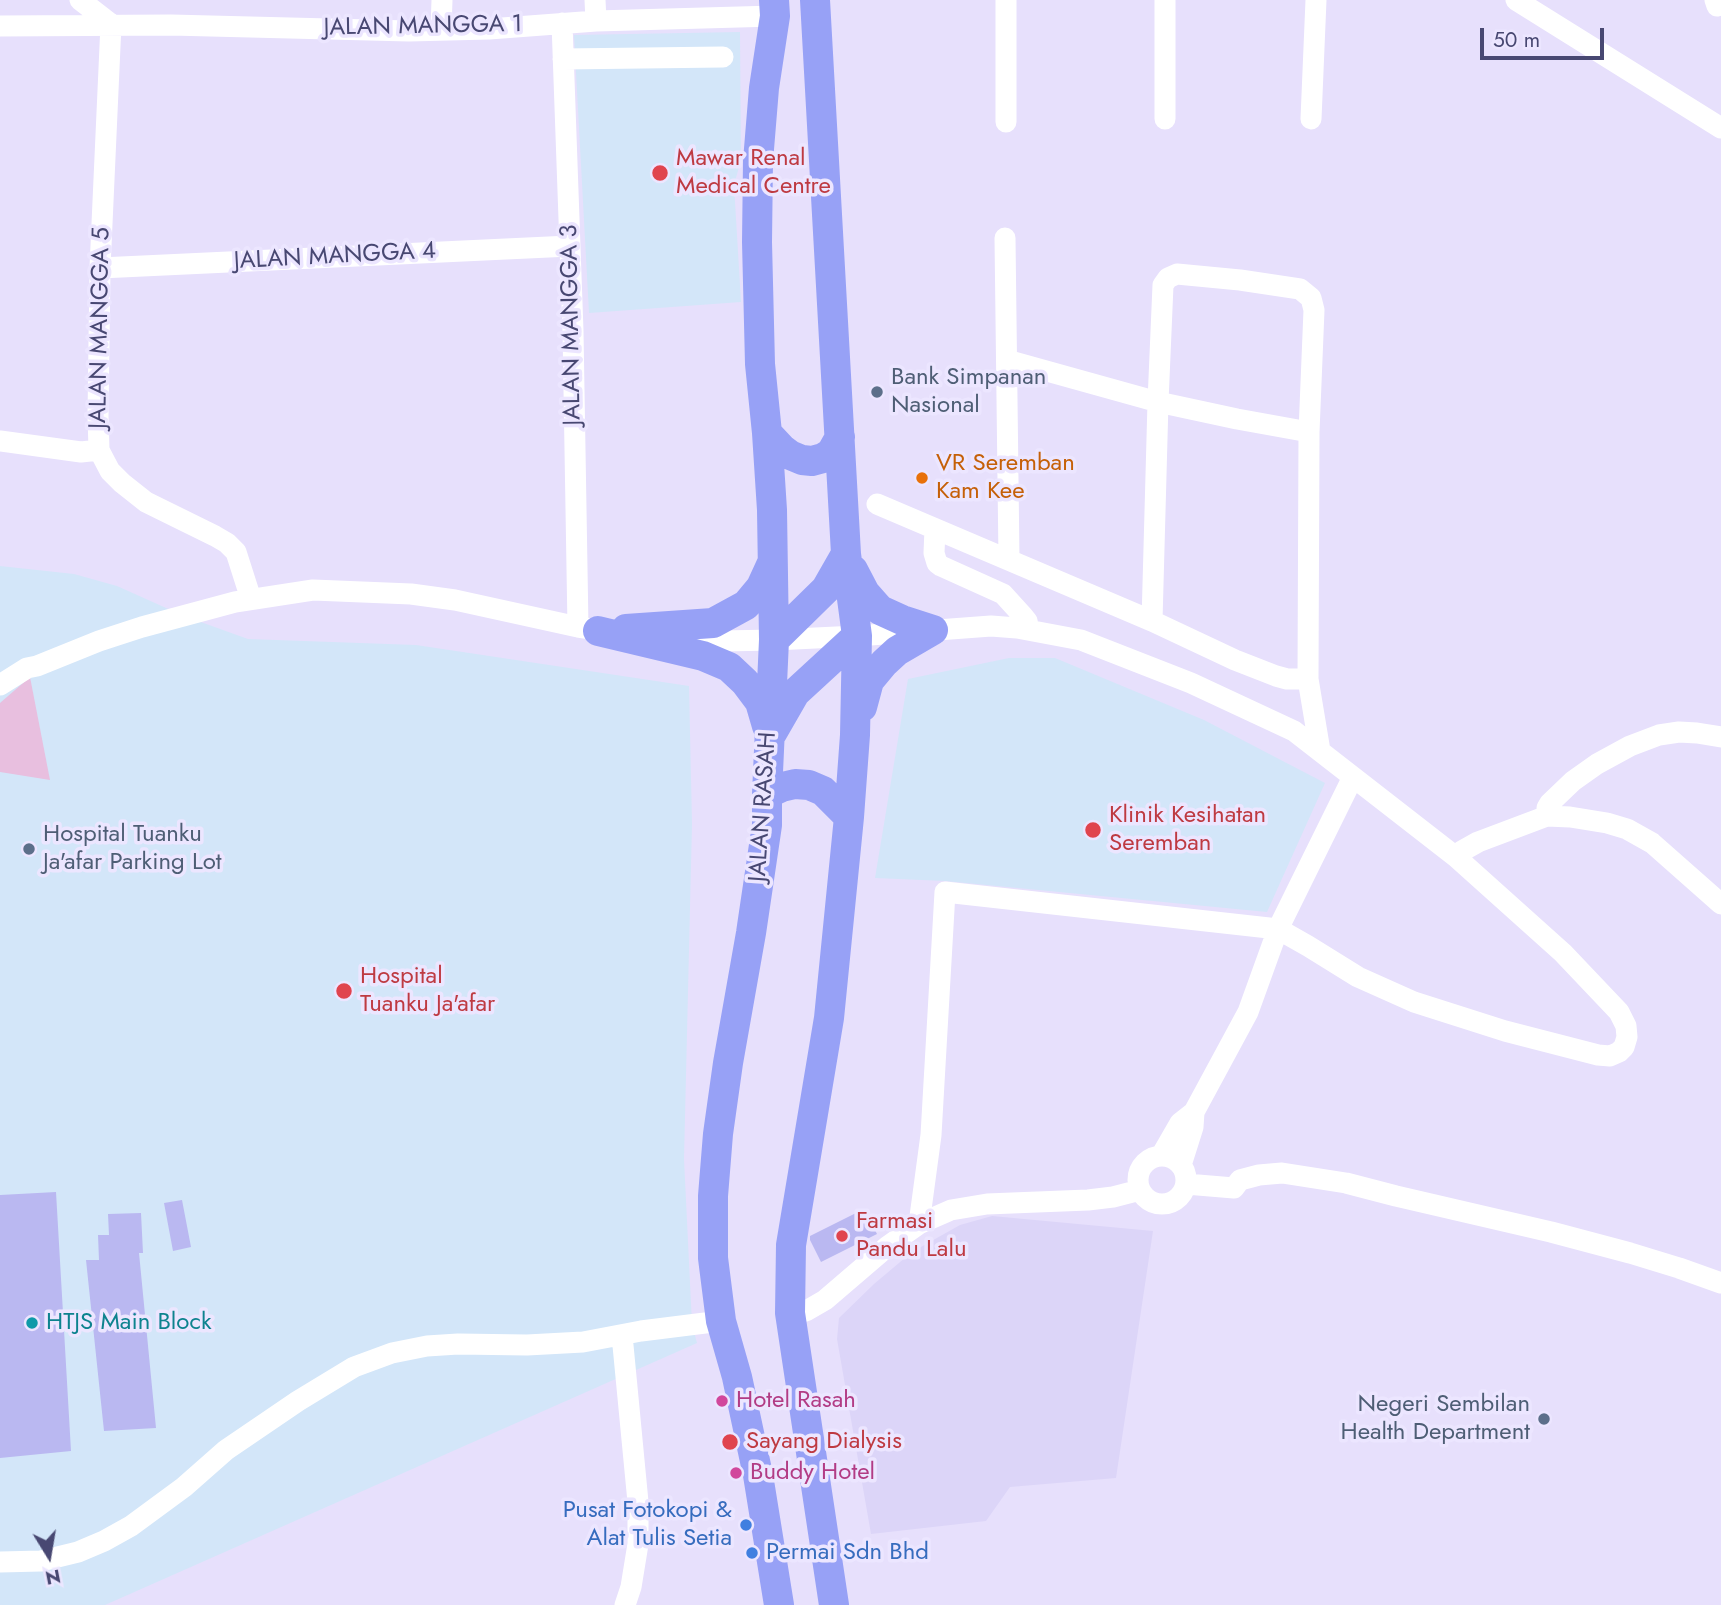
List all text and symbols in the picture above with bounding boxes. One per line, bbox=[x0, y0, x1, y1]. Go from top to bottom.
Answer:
street label: JALAN MANGGA 1 bbox=[323, 11, 523, 43]
scale bar bbox=[1483, 14, 1607, 58]
text: 50 m bbox=[1493, 25, 1540, 55]
place label: Mawar Renal Medical Centre bbox=[676, 145, 831, 201]
marker: Mawar Renal Medical Centre bbox=[650, 163, 670, 183]
street label: JALAN MANGGA 3 bbox=[556, 224, 588, 426]
street label: JALAN MANGGA 5 bbox=[85, 227, 117, 429]
street label: JALAN MANGGA 4 bbox=[233, 237, 437, 277]
place label: Bank Simpanan Nasional bbox=[891, 364, 1046, 420]
marker: Bank Simpanan Nasional bbox=[869, 384, 885, 400]
place label: VR Seremban Kam Kee bbox=[936, 450, 1075, 506]
marker: VR Seremban Kam Kee bbox=[914, 470, 930, 486]
street label: JALAN RASAH bbox=[744, 731, 784, 883]
place label: Klinik Kesihatan Seremban bbox=[1109, 802, 1266, 858]
marker: Klinik Kesihatan Seremban bbox=[1083, 820, 1103, 840]
place label: Hospital Tuanku Ja'afar Parking Lot bbox=[43, 821, 222, 877]
marker: Hospital Tuanku Ja'afar Parking Lot bbox=[21, 841, 37, 857]
place label: Hospital Tuanku Ja'afar bbox=[360, 963, 495, 1019]
marker: Hospital Tuanku Ja'afar bbox=[334, 981, 354, 1001]
place label: Farmasi Pandu Lalu bbox=[856, 1208, 967, 1264]
marker: Farmasi Pandu Lalu bbox=[834, 1228, 850, 1244]
place label: HTJS Main Block bbox=[46, 1309, 212, 1337]
marker: HTJS Main Block bbox=[24, 1315, 40, 1331]
place label: Hotel Rasah bbox=[736, 1387, 856, 1415]
place label: Negeri Sembilan Health Department bbox=[1341, 1391, 1530, 1447]
marker: Hotel Rasah bbox=[714, 1393, 730, 1409]
marker: Negeri Sembilan Health Department bbox=[1536, 1411, 1552, 1427]
place label: Sayang Dialysis bbox=[746, 1428, 902, 1456]
marker: Sayang Dialysis bbox=[720, 1432, 740, 1452]
place label: Buddy Hotel bbox=[750, 1459, 875, 1487]
marker: Buddy Hotel bbox=[728, 1465, 744, 1481]
place label: Pusat Fotokopi & Alat Tulis Setia bbox=[563, 1497, 732, 1553]
marker: Pusat Fotokopi & Alat Tulis Setia bbox=[738, 1517, 754, 1533]
north arrow bbox=[14, 1521, 84, 1591]
place label: Permai Sdn Bhd bbox=[766, 1539, 929, 1567]
marker: Permai Sdn Bhd bbox=[744, 1545, 760, 1561]
text: N bbox=[43, 1562, 63, 1592]

